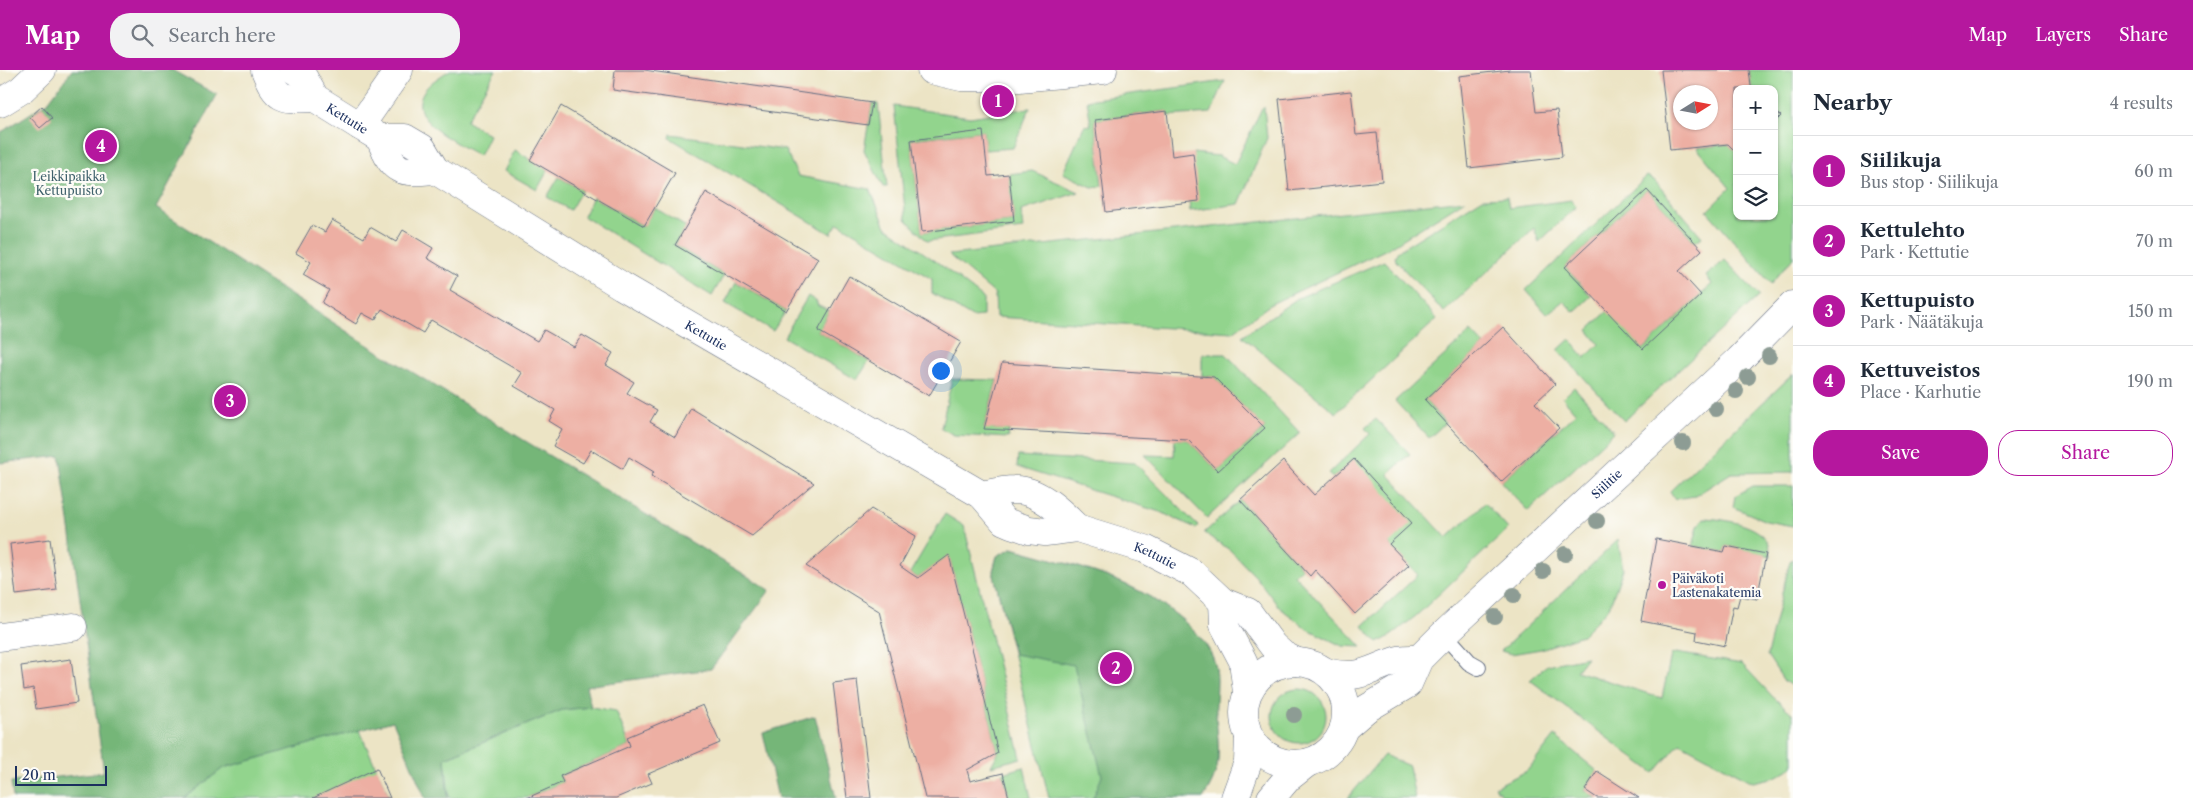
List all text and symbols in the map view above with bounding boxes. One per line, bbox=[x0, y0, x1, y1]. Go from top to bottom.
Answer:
search box bbox=[110, 13, 460, 58]
text: Map bbox=[25, 21, 80, 50]
icon: search bbox=[128, 21, 156, 49]
text: Search here bbox=[168, 24, 276, 47]
text: Map bbox=[1969, 24, 2007, 46]
text: Layers bbox=[2035, 24, 2091, 46]
text: Share bbox=[2119, 24, 2168, 46]
pin: 1 bbox=[982, 82, 1014, 120]
north arrow bbox=[1673, 85, 1718, 130]
map controls bbox=[1733, 85, 1778, 220]
button: + bbox=[1733, 85, 1778, 130]
text: Nearby bbox=[1813, 90, 1892, 115]
text: 4 results bbox=[2110, 93, 2173, 113]
street label: Kettutie bbox=[324, 100, 371, 137]
pin: 4 bbox=[85, 127, 117, 165]
button: − bbox=[1733, 130, 1778, 175]
text: Siilikuja bbox=[1860, 149, 1941, 172]
text: 1 bbox=[1825, 161, 1833, 181]
text: 60 m bbox=[2134, 161, 2173, 181]
park label: Leikkipaikka Kettupuisto bbox=[32, 169, 106, 198]
text: Bus stop · Siilikuja bbox=[1860, 172, 1999, 192]
button: layers bbox=[1733, 175, 1778, 220]
text: Kettulehto bbox=[1860, 219, 1965, 242]
text: 2 bbox=[1824, 231, 1834, 251]
text: 70 m bbox=[2136, 231, 2173, 251]
text: Park · Kettutie bbox=[1860, 242, 1969, 262]
text: Kettupuisto bbox=[1860, 289, 1975, 312]
text: 3 bbox=[1824, 301, 1834, 321]
text: 150 m bbox=[2128, 301, 2173, 321]
text: Park · Näätäkuja bbox=[1860, 312, 1983, 332]
street label: Kettutie bbox=[683, 317, 730, 353]
your location bbox=[928, 358, 954, 384]
text: Kettuveistos bbox=[1860, 359, 1980, 382]
text: 4 bbox=[1824, 371, 1834, 391]
text: 190 m bbox=[2128, 371, 2173, 391]
pin: 3 bbox=[214, 382, 246, 420]
text: Place · Karhutie bbox=[1860, 382, 1981, 402]
button: Save bbox=[1813, 430, 1988, 476]
button: Share bbox=[1998, 430, 2173, 476]
street label: Siilitie bbox=[1588, 465, 1625, 501]
street label: Kettutie bbox=[1132, 539, 1180, 572]
place label: Päiväkoti Lastenakatemia bbox=[1672, 571, 1762, 600]
marker: Päiväkoti Lastenakatemia bbox=[1656, 579, 1668, 591]
pin: 2 bbox=[1100, 649, 1132, 687]
scale bar bbox=[15, 763, 108, 786]
text: 20 m bbox=[22, 766, 56, 784]

